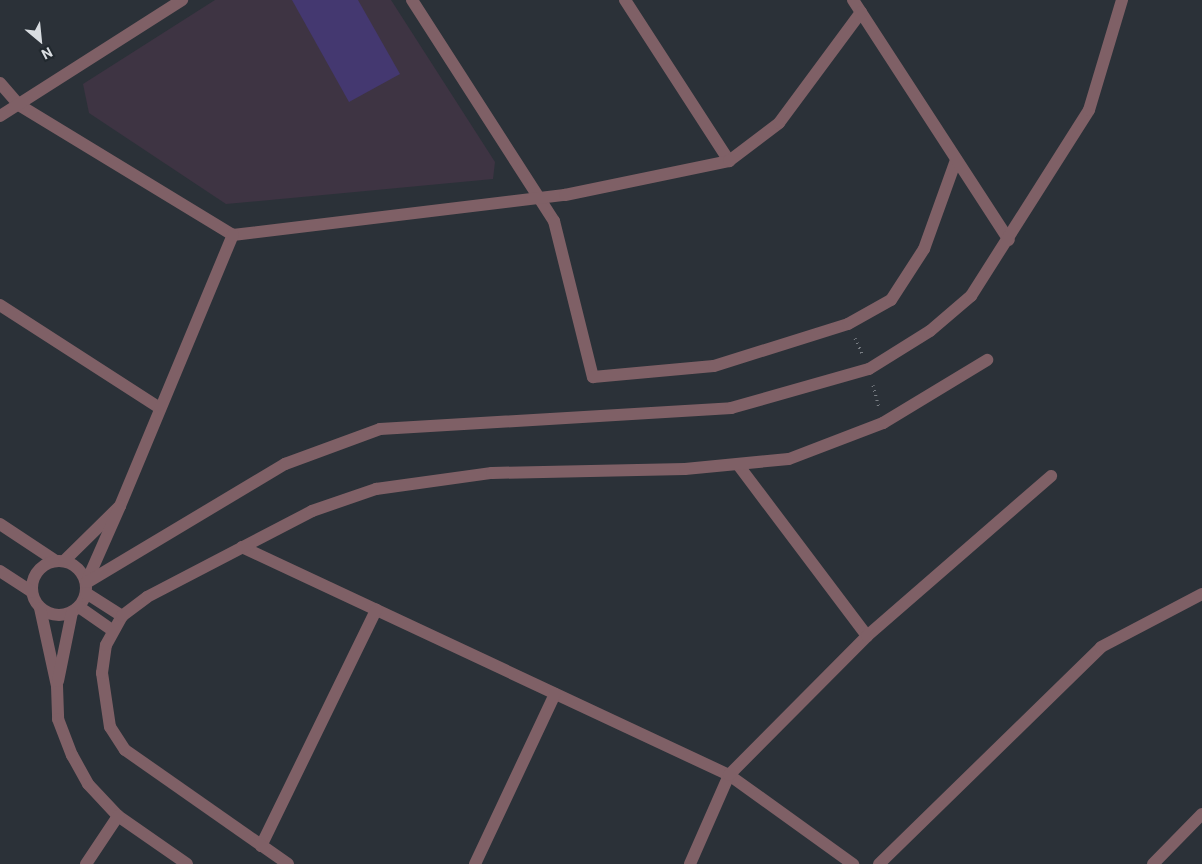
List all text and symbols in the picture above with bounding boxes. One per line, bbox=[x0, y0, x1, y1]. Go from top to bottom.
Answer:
north arrow bbox=[15, 15, 65, 65]
text: N bbox=[39, 44, 55, 63]

